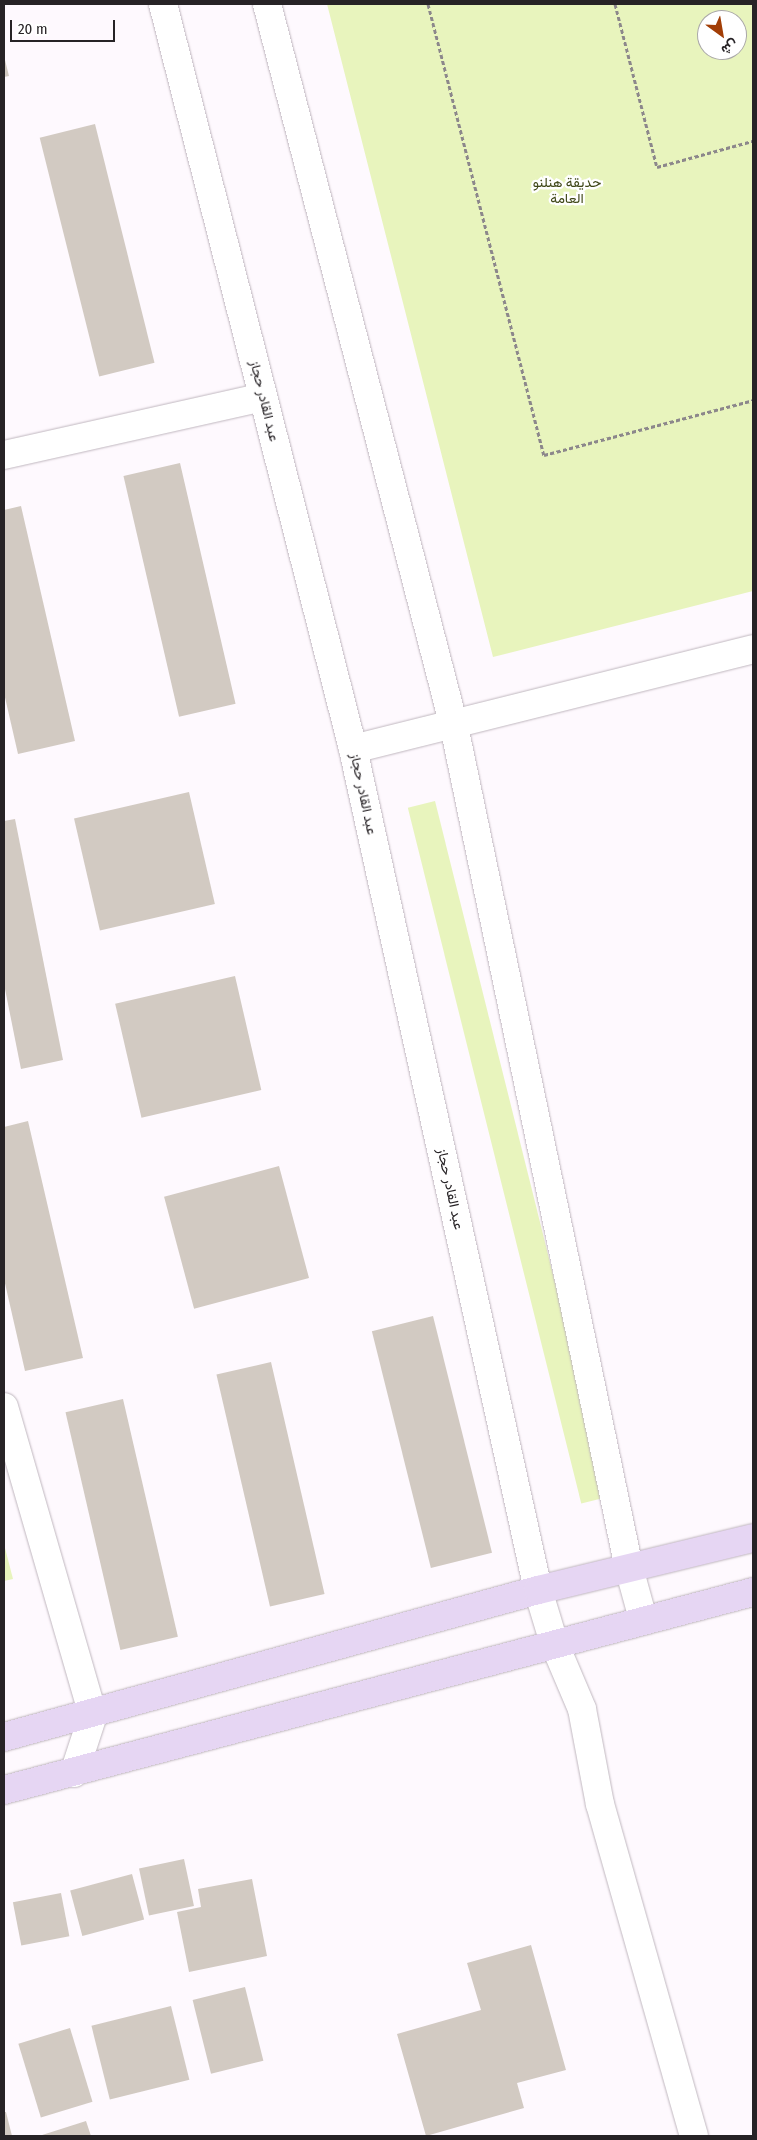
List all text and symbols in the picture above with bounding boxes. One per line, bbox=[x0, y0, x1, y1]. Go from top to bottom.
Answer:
scale bar bbox=[12, 10, 118, 42]
north arrow bbox=[697, 10, 747, 60]
text: 20 m bbox=[18, 20, 48, 38]
text: ش bbox=[718, 36, 741, 59]
park label: حديقة هنلنو العامة bbox=[533, 175, 601, 208]
street label: عبد القادر حجاز bbox=[246, 359, 282, 443]
street label: عبد القادر حجاز bbox=[346, 752, 380, 836]
street label: عبد القادر حجاز bbox=[433, 1147, 467, 1231]

